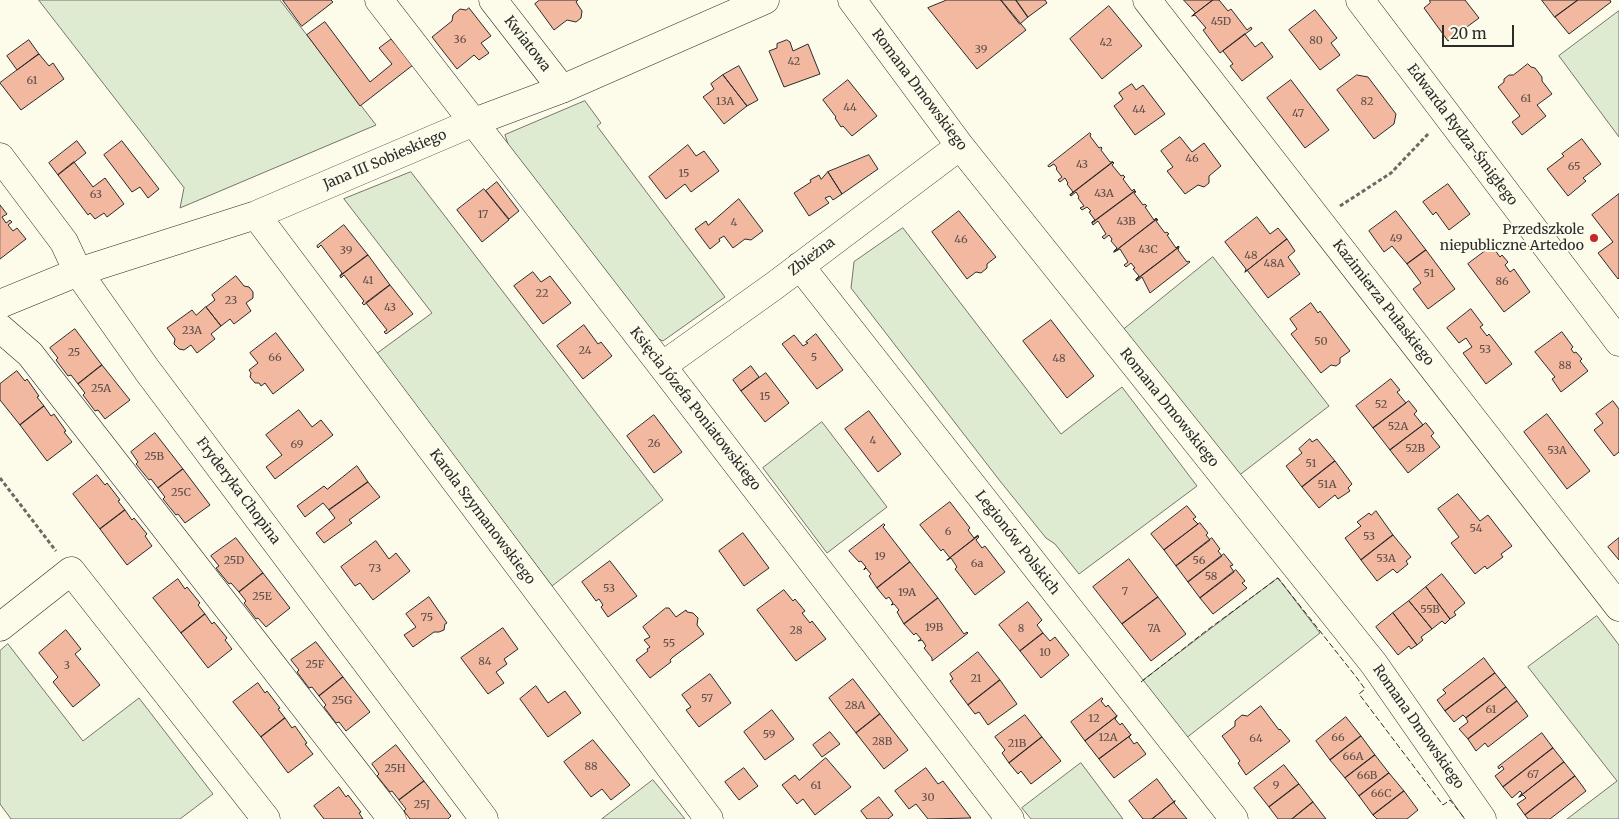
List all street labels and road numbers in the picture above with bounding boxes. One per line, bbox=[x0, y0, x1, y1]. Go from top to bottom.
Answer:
street label: Kwiatowa bbox=[500, 13, 554, 75]
street label: Romana Dmowskiego bbox=[868, 26, 970, 154]
street label: Edwarda Rydza-Śmigłego bbox=[1403, 61, 1521, 209]
street label: Jana III Sobieskiego bbox=[321, 126, 449, 194]
street label: Zbieżna bbox=[785, 234, 839, 280]
street label: Kazimierza Pułaskiego bbox=[1329, 237, 1437, 369]
street label: Księcia Józefa Poniatowskiego bbox=[626, 324, 764, 494]
street label: Romana Dmowskiego bbox=[1116, 345, 1222, 471]
street label: Fryderyka Chopina bbox=[192, 434, 284, 548]
street label: Karola Szymanowskiego bbox=[426, 446, 538, 588]
street label: Legionów Polskich bbox=[971, 488, 1063, 598]
street label: Romana Dmowskiego bbox=[1369, 662, 1467, 792]

